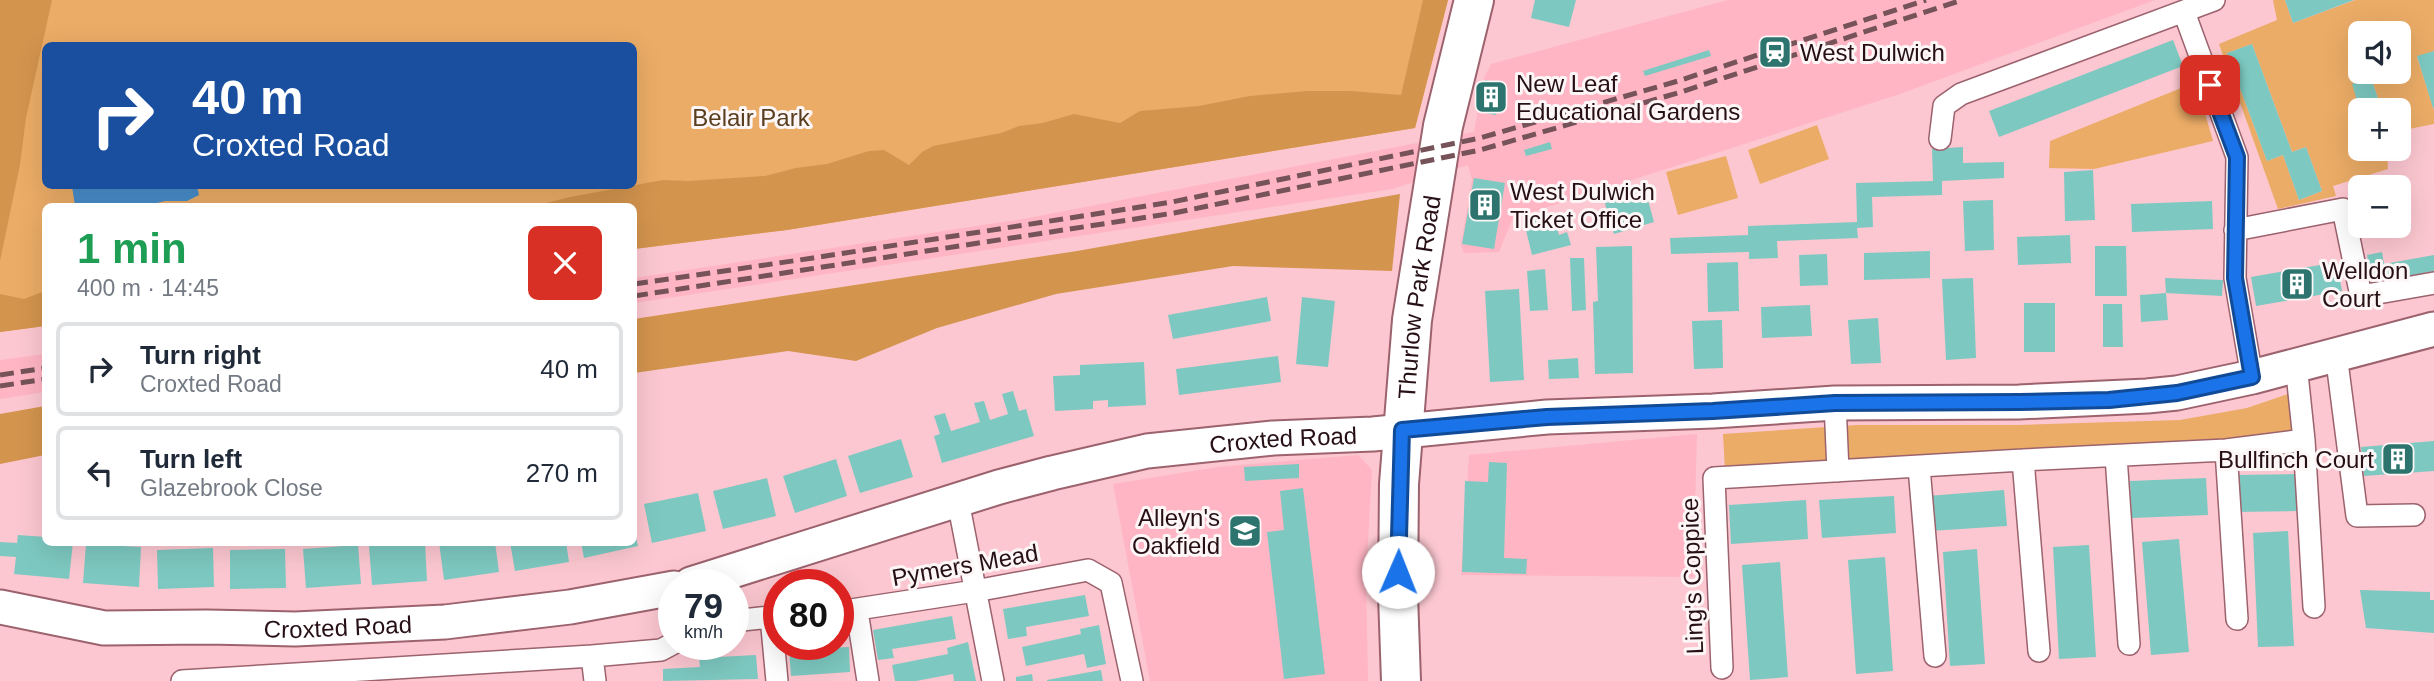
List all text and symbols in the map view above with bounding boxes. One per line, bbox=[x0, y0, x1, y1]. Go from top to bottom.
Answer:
map controls bbox=[2348, 21, 2411, 238]
button: sound bbox=[2348, 21, 2411, 84]
station icon: West Dulwich bbox=[1756, 33, 1794, 71]
place label: West Dulwich bbox=[1800, 39, 1945, 66]
pin bbox=[2180, 55, 2240, 115]
icon: arrive bbox=[2191, 66, 2229, 104]
icon: right bbox=[77, 70, 168, 161]
text: 40 m bbox=[192, 70, 304, 124]
place label: New Leaf Educational Gardens bbox=[1516, 70, 1740, 125]
building icon: New Leaf Educational Gardens bbox=[1472, 78, 1510, 116]
button: + bbox=[2348, 98, 2411, 161]
park label: Belair Park bbox=[692, 104, 811, 131]
text: Croxted Road bbox=[192, 127, 389, 163]
button: − bbox=[2348, 175, 2411, 238]
place label: West Dulwich Ticket Office bbox=[1510, 178, 1655, 233]
building icon: West Dulwich Ticket Office bbox=[1466, 186, 1504, 224]
street label: Thurlow Park Road bbox=[1392, 193, 1445, 400]
text: 1 min bbox=[77, 225, 187, 272]
button: close bbox=[528, 226, 602, 300]
place label: Welldon Court bbox=[2322, 257, 2408, 312]
building icon: Welldon Court bbox=[2278, 265, 2316, 303]
text: 400 m · 14:45 bbox=[77, 275, 219, 301]
text: Turn right bbox=[140, 340, 261, 370]
icon: right bbox=[81, 350, 119, 388]
text: 40 m bbox=[540, 354, 598, 384]
text: Croxted Road bbox=[140, 371, 282, 397]
street label: Croxted Road bbox=[1208, 421, 1358, 458]
building icon: Bullfinch Court bbox=[2379, 440, 2417, 478]
text: Turn left bbox=[140, 444, 242, 474]
place label: Bullfinch Court bbox=[2218, 446, 2374, 473]
icon: left bbox=[81, 454, 119, 492]
text: 270 m bbox=[526, 458, 598, 488]
text: Glazebrook Close bbox=[140, 475, 323, 501]
street label: Ling's Coppice bbox=[1676, 497, 1708, 655]
place label: Alleyn's Oakfield bbox=[1132, 504, 1220, 559]
school or university icon: Alleyn's Oakfield bbox=[1226, 512, 1264, 550]
position arrow bbox=[1361, 535, 1435, 609]
street label: Pymers Mead bbox=[890, 539, 1040, 591]
speed limit sign: 80 bbox=[763, 569, 854, 660]
text: 79 bbox=[684, 586, 723, 625]
street label: Croxted Road bbox=[263, 610, 412, 643]
text: km/h bbox=[684, 622, 723, 642]

